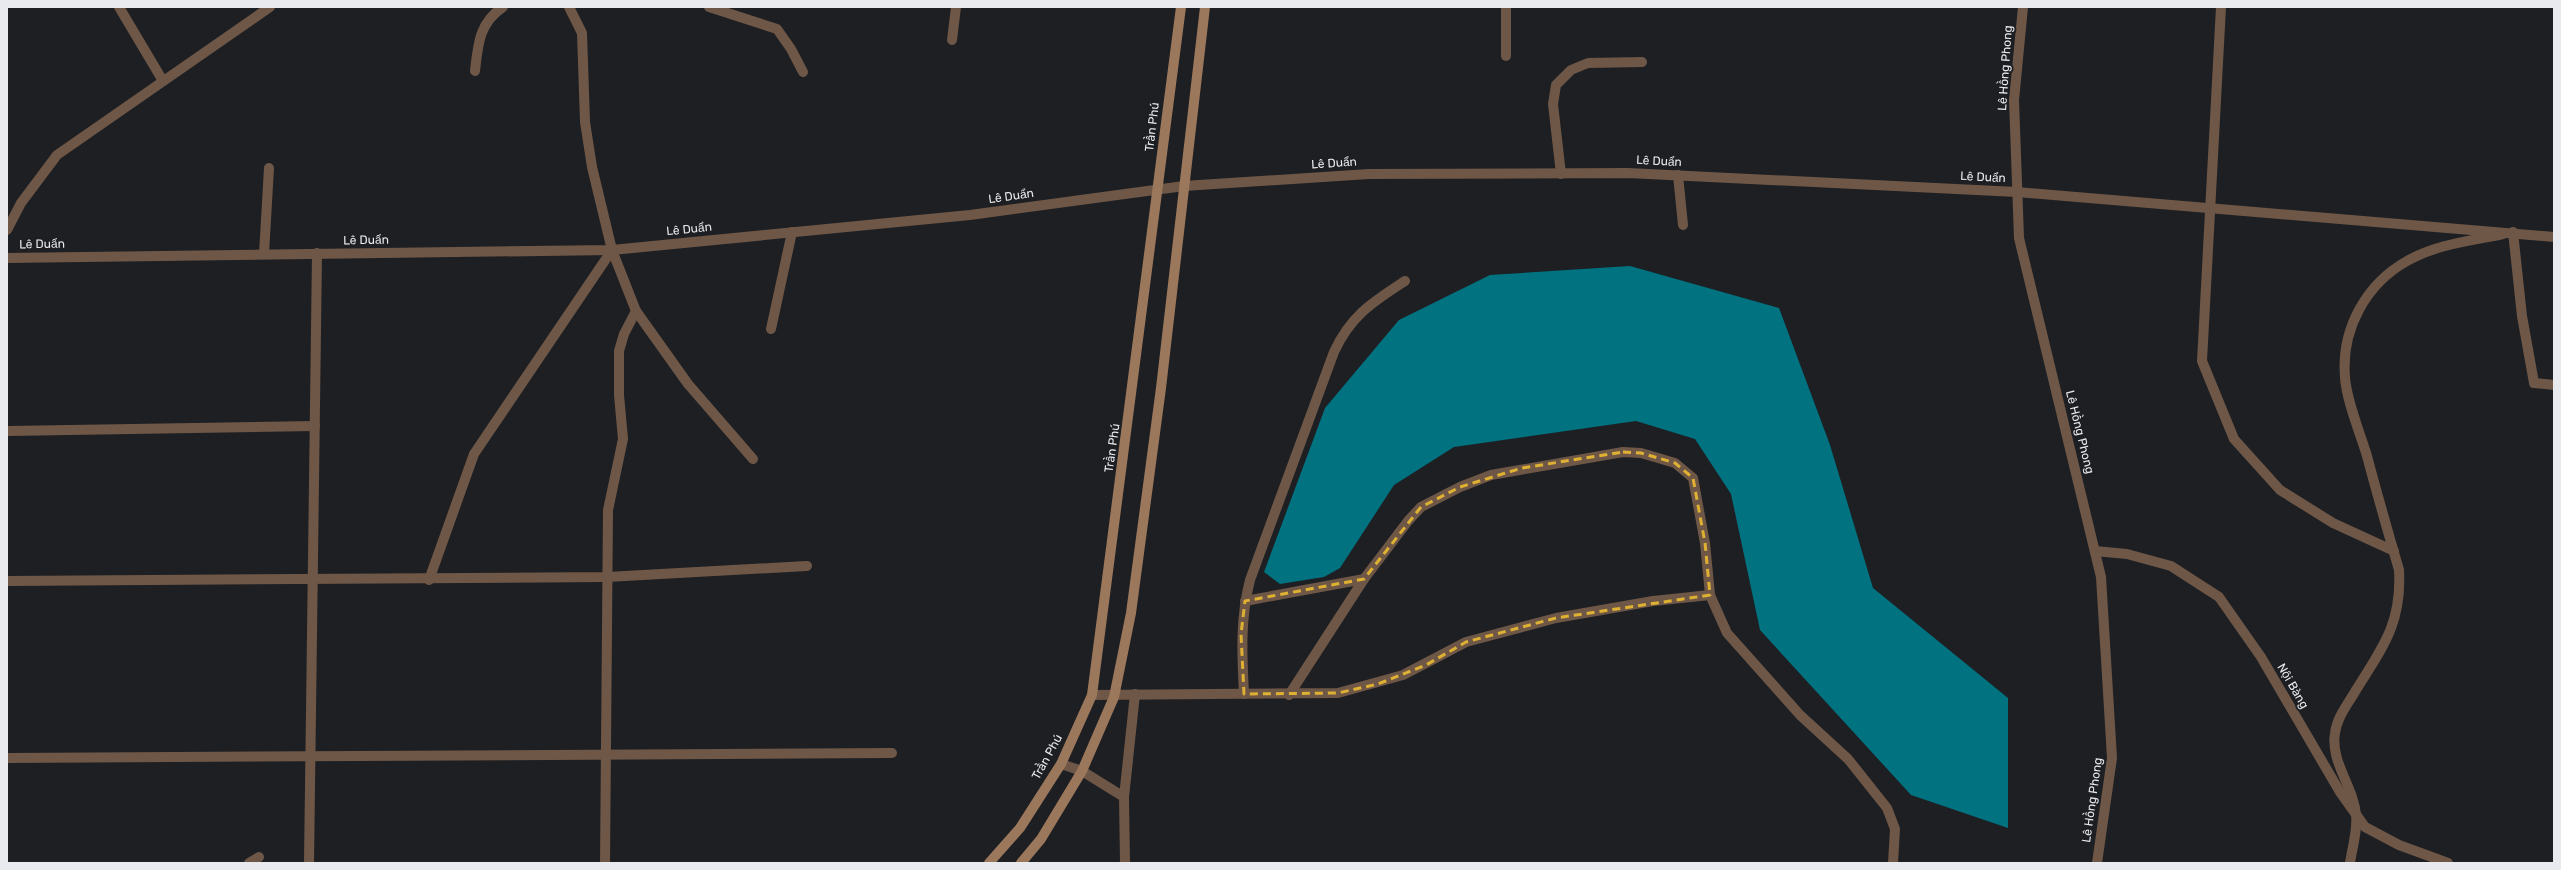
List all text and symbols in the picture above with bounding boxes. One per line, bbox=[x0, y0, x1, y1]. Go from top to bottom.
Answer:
street label: Lê Hồng Phong bbox=[1994, 25, 2015, 111]
street label: Trần Phú bbox=[1141, 102, 1162, 152]
street label: Lê Duẩn bbox=[1636, 153, 1682, 169]
street label: Lê Duẩn bbox=[1311, 154, 1357, 172]
street label: Lê Duẩn bbox=[1960, 169, 2006, 185]
street label: Lê Duẩn bbox=[987, 186, 1035, 206]
street label: Lê Duẩn bbox=[666, 220, 712, 238]
street label: Lê Duẩn bbox=[343, 233, 389, 247]
street label: Lê Duẩn bbox=[19, 237, 65, 251]
street label: Lê Hồng Phong bbox=[2063, 389, 2098, 475]
street label: Trần Phú bbox=[1101, 422, 1122, 473]
street label: Nội Bàng bbox=[2274, 661, 2312, 711]
street label: Trần Phú bbox=[1028, 732, 1065, 782]
street label: Lê Hồng Phong bbox=[2079, 757, 2105, 843]

